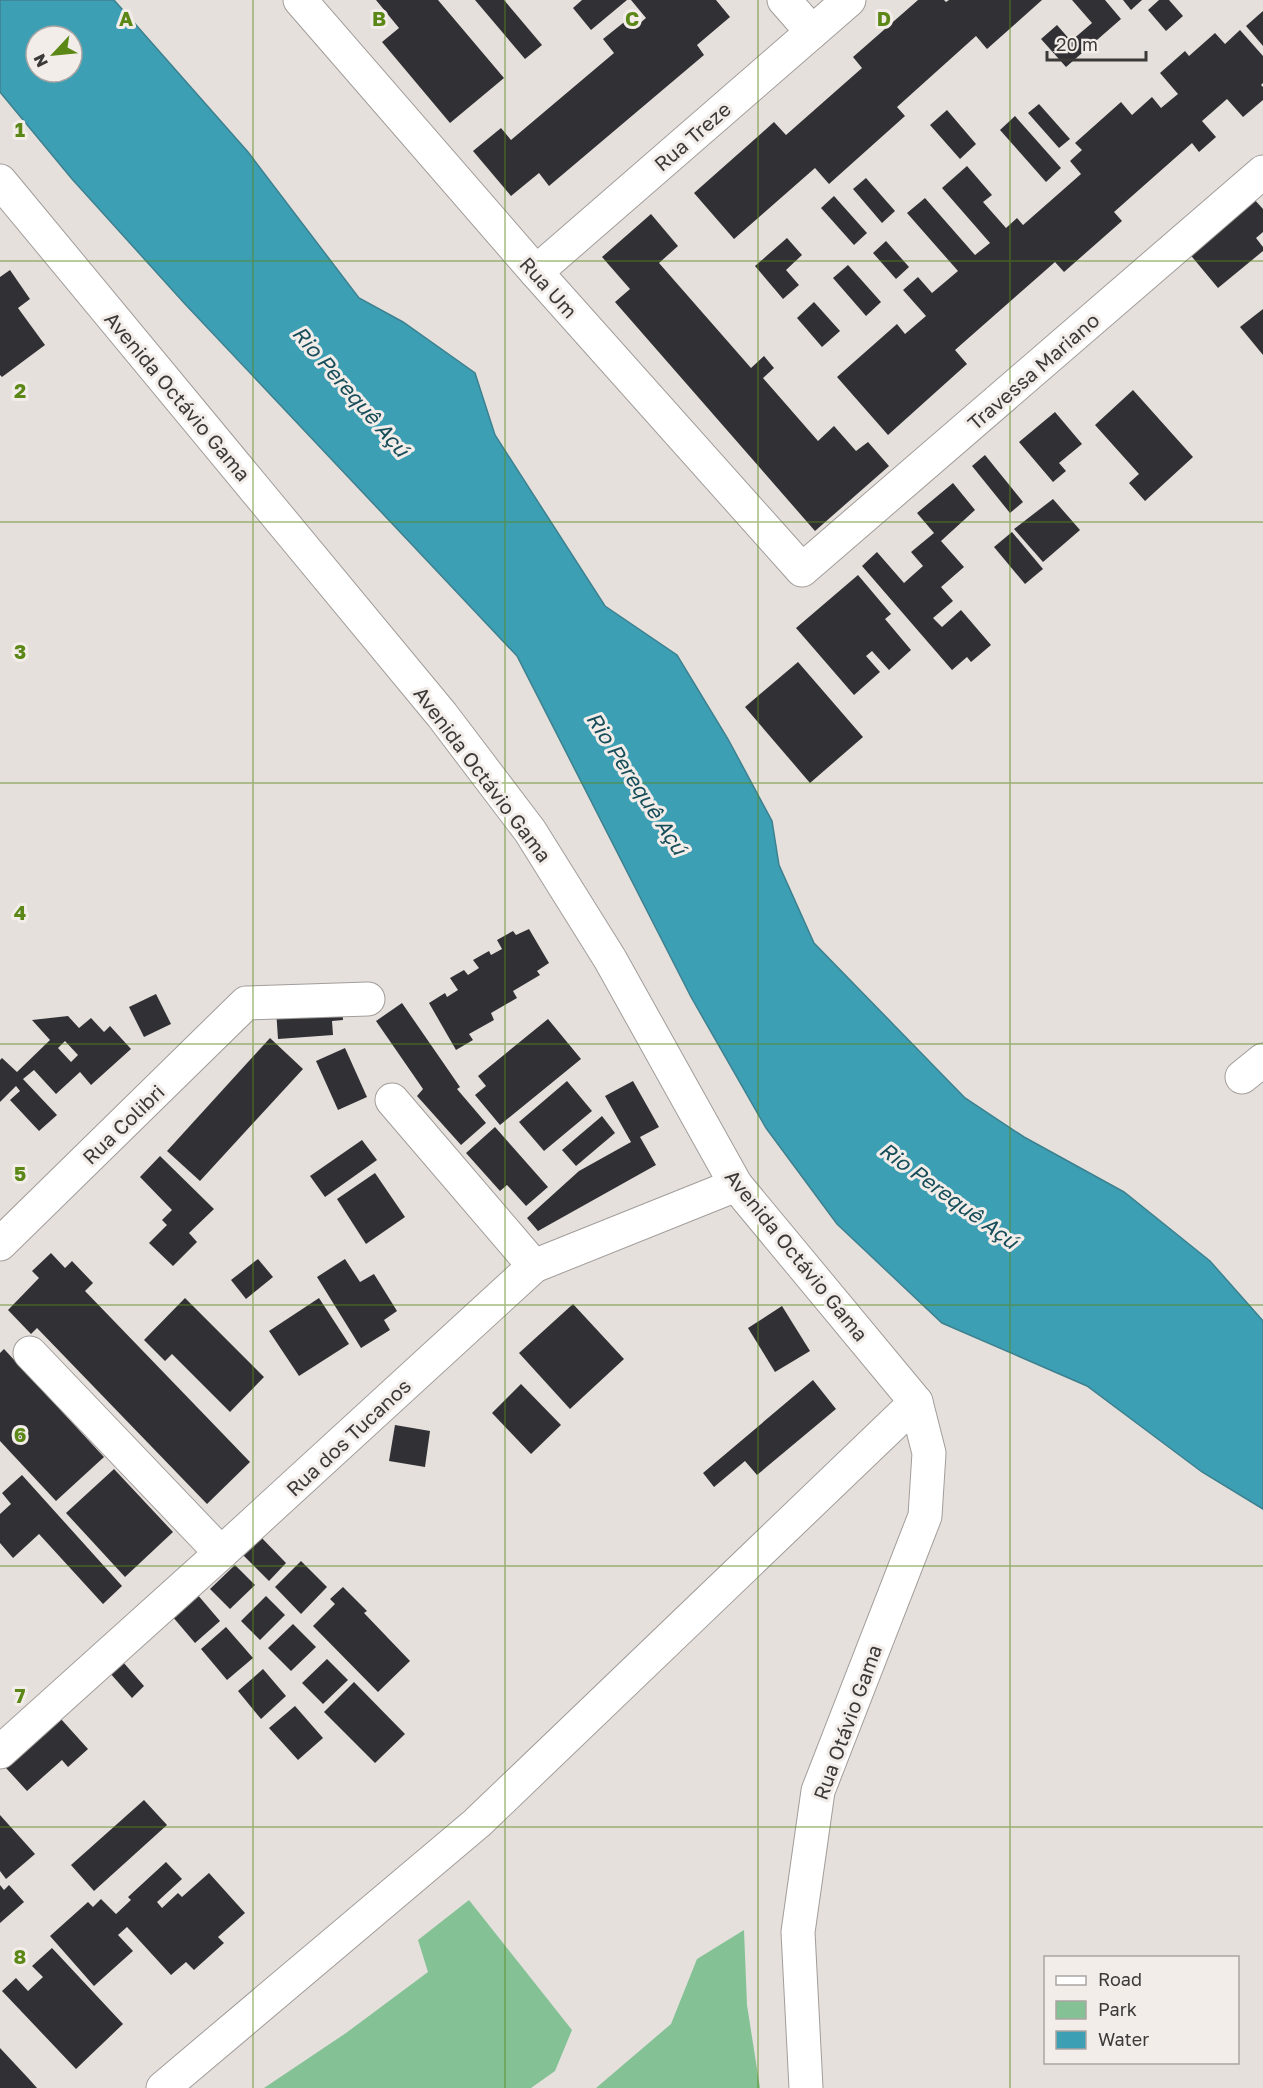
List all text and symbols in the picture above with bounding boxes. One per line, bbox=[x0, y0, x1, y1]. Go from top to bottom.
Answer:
text: A bbox=[119, 6, 133, 30]
text: B bbox=[372, 6, 386, 30]
text: C bbox=[625, 6, 639, 30]
text: D bbox=[877, 6, 891, 30]
north arrow bbox=[24, 24, 84, 84]
scale bar bbox=[1047, 24, 1146, 62]
text: 20 m bbox=[1056, 33, 1098, 55]
text: N bbox=[29, 51, 52, 70]
street label: Rua Treze bbox=[649, 96, 735, 176]
text: 1 bbox=[15, 117, 25, 141]
street label: Rua Um bbox=[515, 252, 583, 322]
street label: Avenida Octávio Gama bbox=[100, 307, 256, 485]
street label: Travessa Mariano bbox=[962, 307, 1104, 435]
water label: Rio Perequê Açú bbox=[287, 320, 416, 463]
text: 2 bbox=[14, 378, 26, 402]
text: 3 bbox=[14, 639, 26, 663]
street label: Avenida Octávio Gama bbox=[409, 682, 557, 866]
water label: Rio Perequê Açú bbox=[581, 707, 694, 861]
text: 4 bbox=[14, 900, 26, 924]
street label: Rua Colibri bbox=[77, 1079, 169, 1169]
water label: Rio Perequê Açú bbox=[875, 1136, 1025, 1255]
text: 5 bbox=[14, 1161, 26, 1185]
street label: Avenida Octávio Gama bbox=[721, 1165, 873, 1345]
street label: Rua dos Tucanos bbox=[281, 1373, 415, 1501]
text: 6 bbox=[14, 1422, 26, 1446]
street label: Rua Otávio Gama bbox=[808, 1641, 886, 1803]
text: 7 bbox=[15, 1683, 26, 1707]
text: 8 bbox=[14, 1944, 26, 1968]
legend bbox=[1044, 1956, 1239, 2064]
text: Road bbox=[1098, 1968, 1142, 1990]
text: Park bbox=[1098, 1998, 1137, 2020]
text: Water bbox=[1098, 2028, 1149, 2050]

